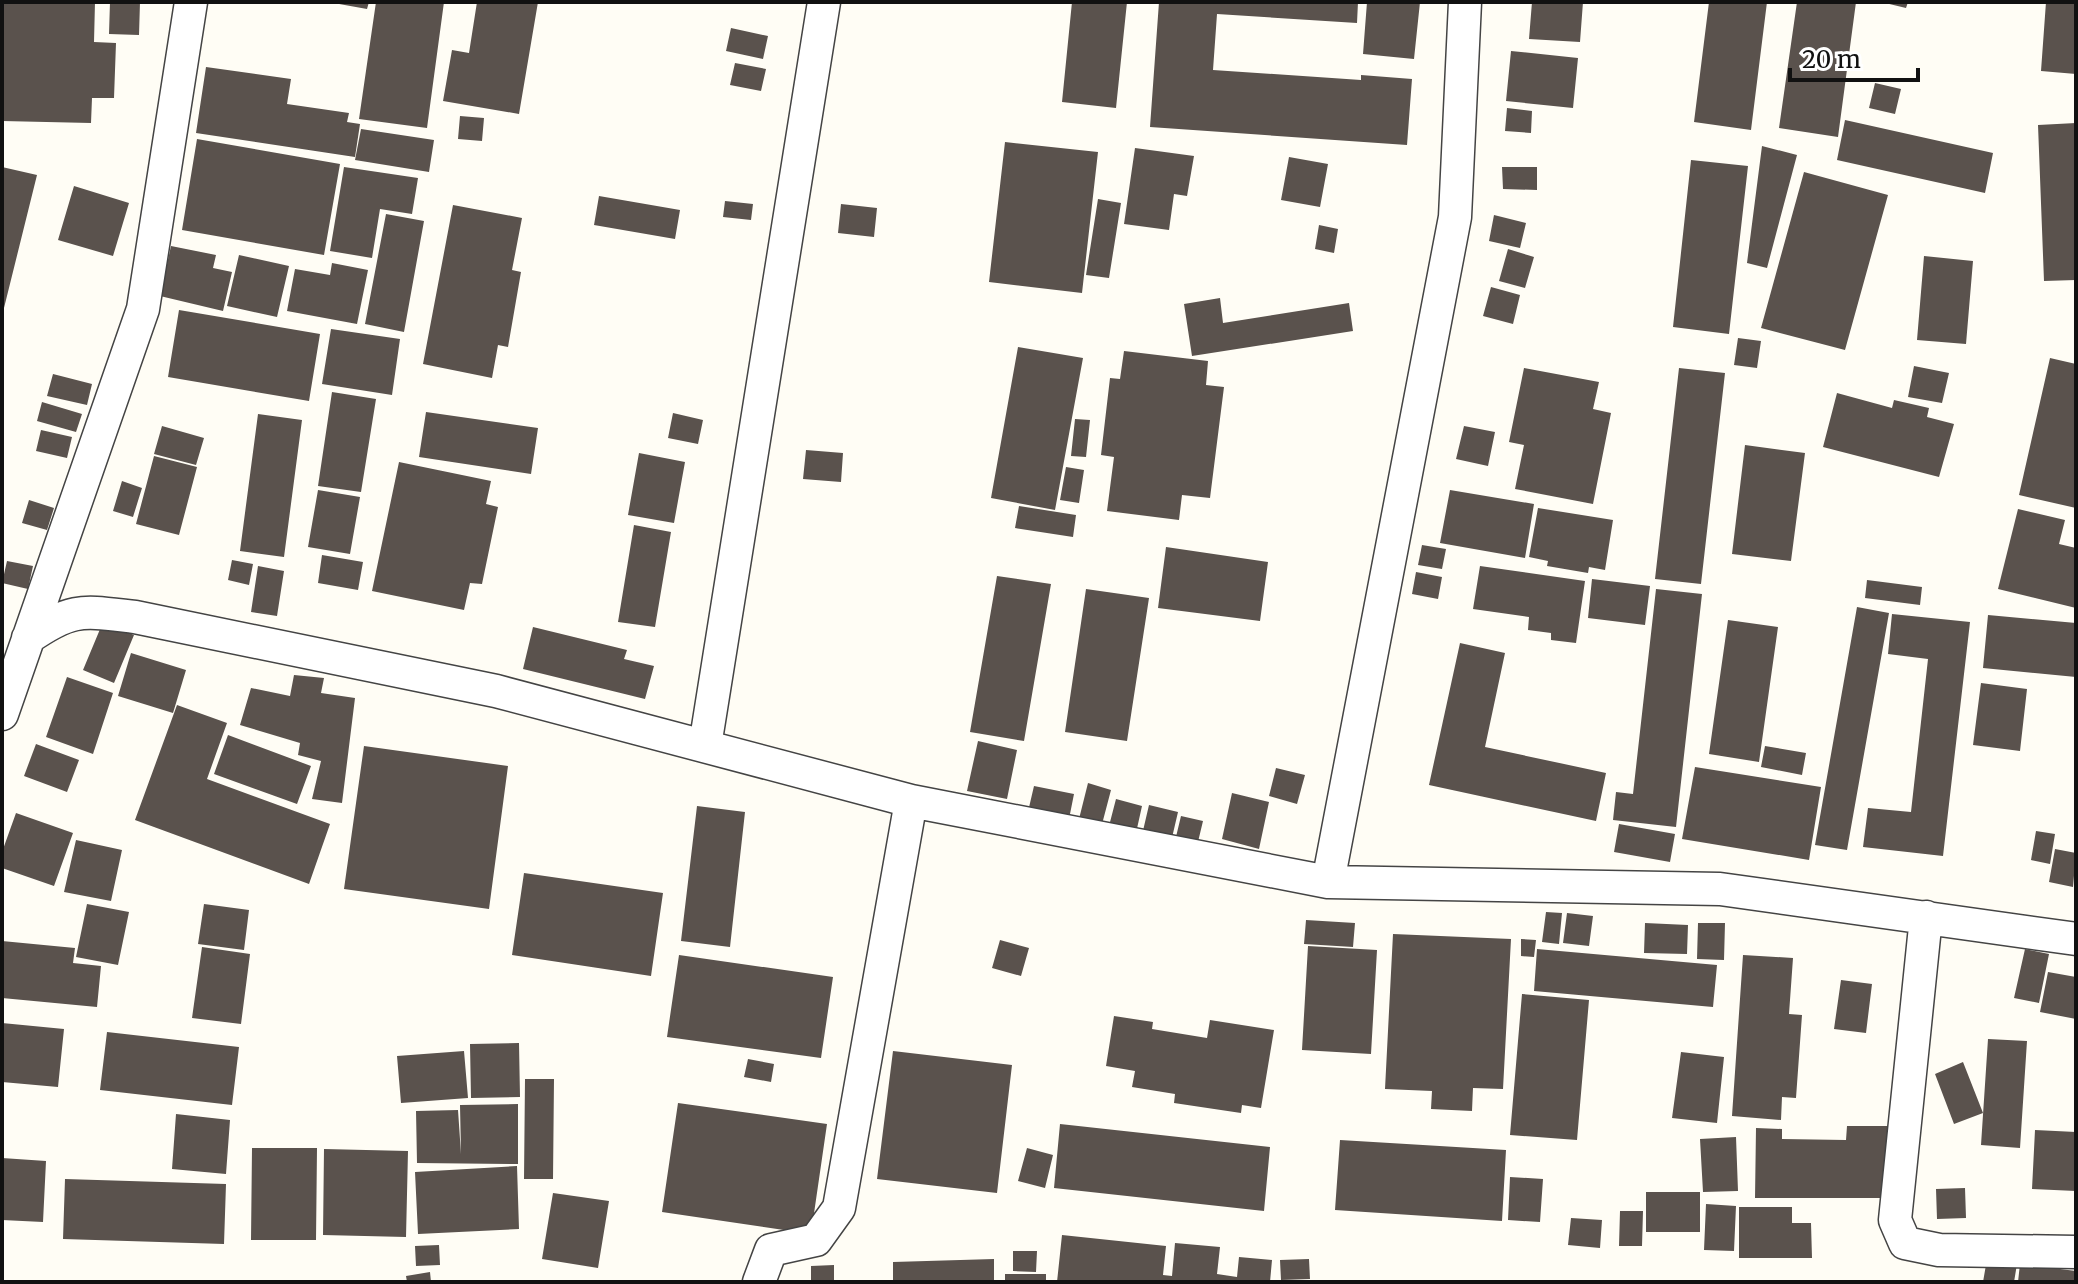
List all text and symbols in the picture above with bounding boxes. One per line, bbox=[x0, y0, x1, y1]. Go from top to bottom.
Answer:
scale bar bbox=[1790, 32, 1918, 82]
text: 20 m bbox=[1802, 44, 1861, 75]

